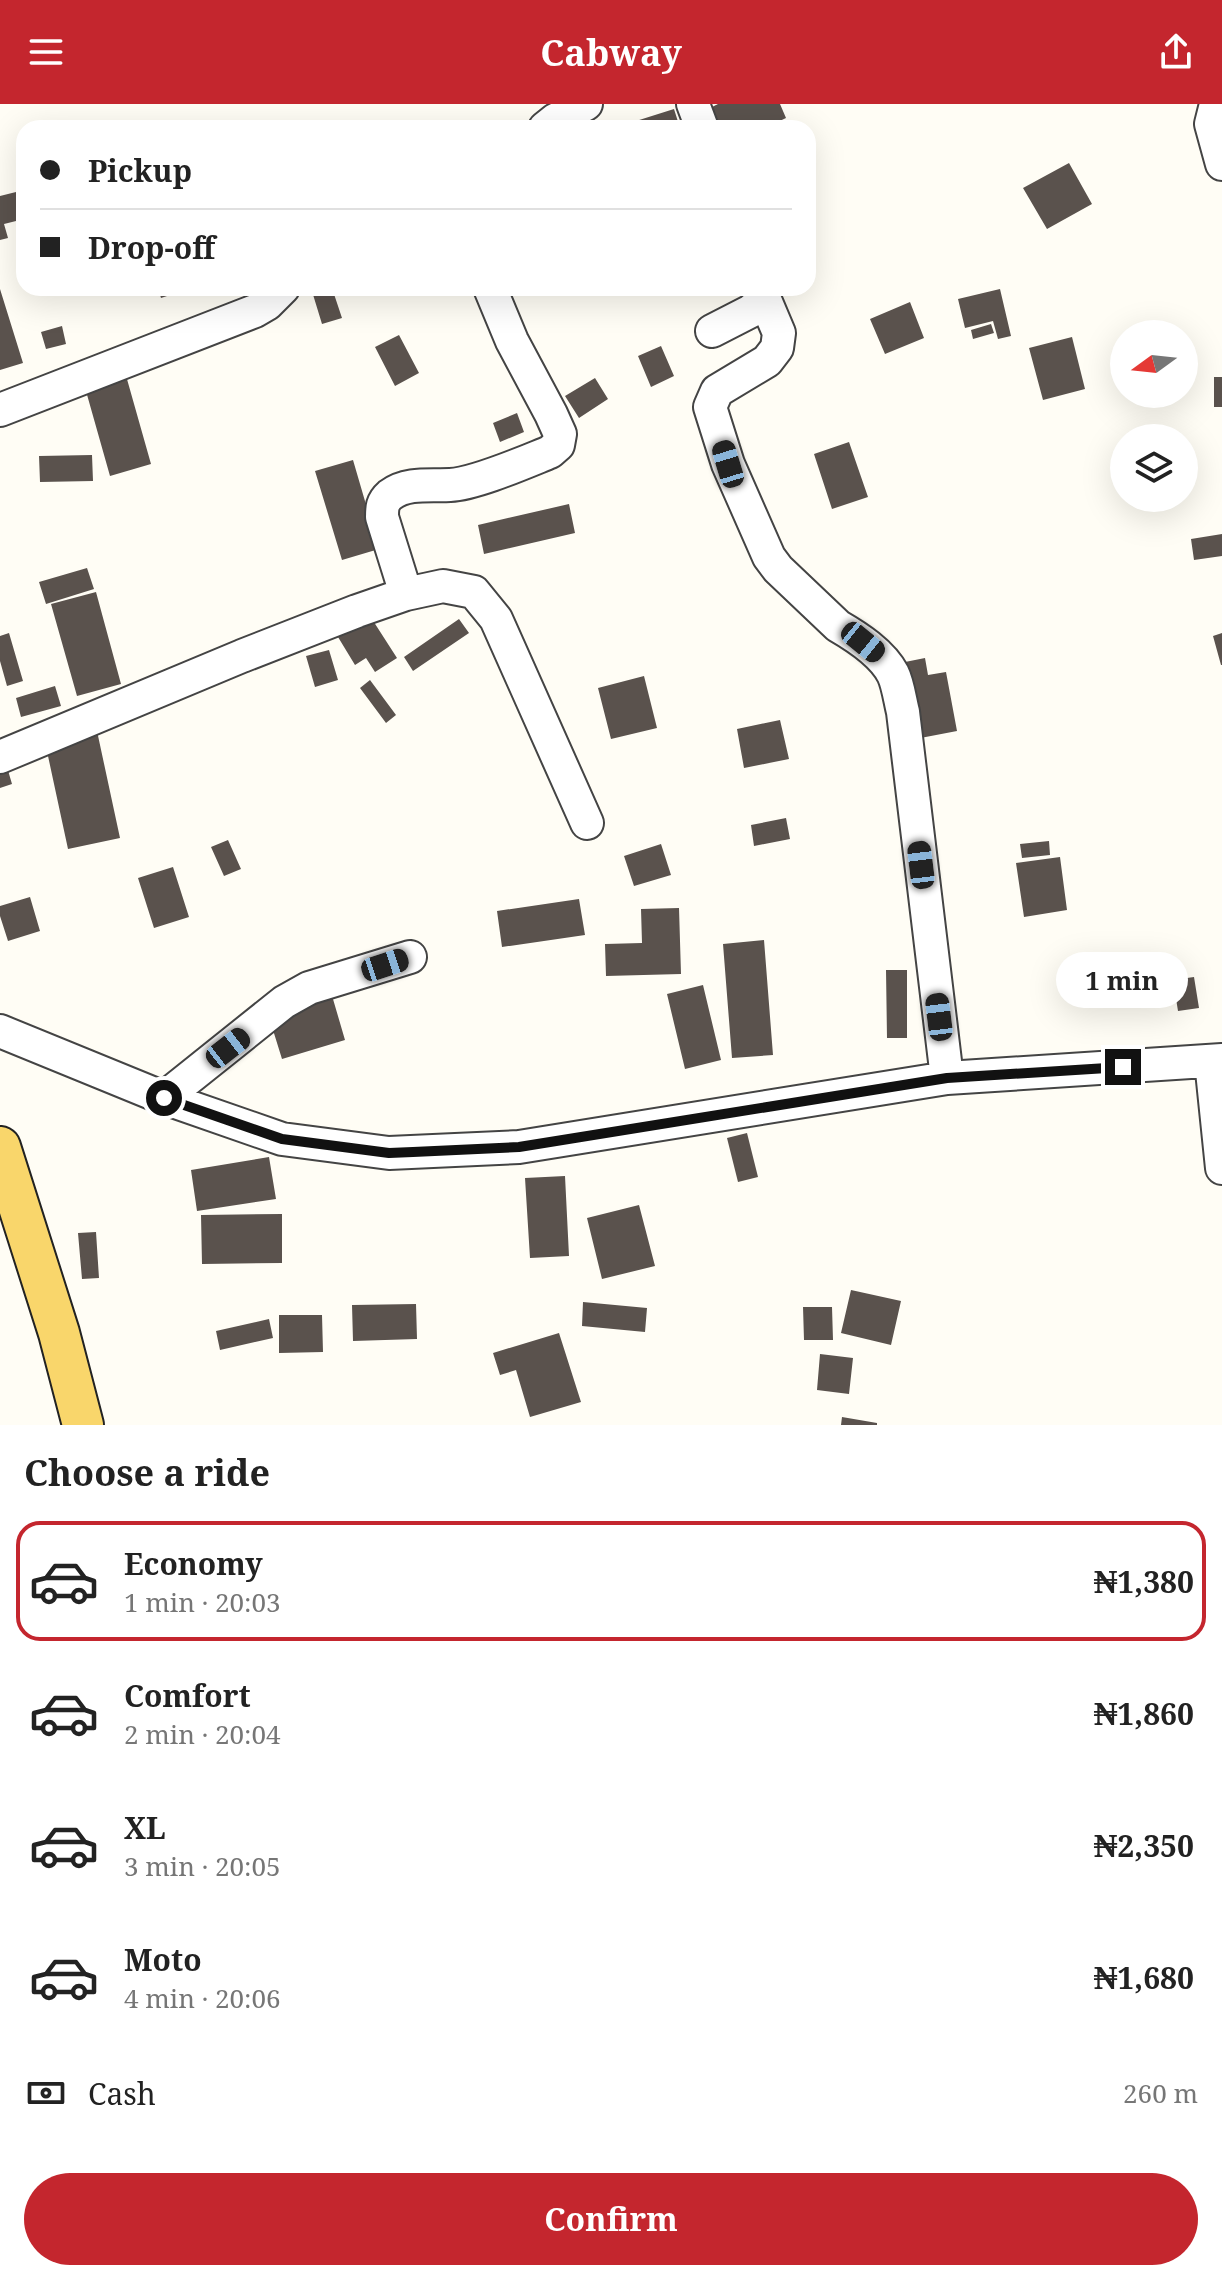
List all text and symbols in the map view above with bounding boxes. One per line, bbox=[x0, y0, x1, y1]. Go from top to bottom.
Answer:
text: Cabway bbox=[540, 28, 682, 77]
icon: menu bbox=[24, 30, 68, 74]
icon: share bbox=[1154, 30, 1198, 74]
text: Pickup bbox=[88, 150, 192, 191]
text: Drop-off bbox=[88, 227, 215, 268]
north arrow bbox=[1110, 320, 1198, 408]
map controls bbox=[1110, 320, 1198, 512]
button: layers bbox=[1110, 424, 1198, 512]
car bbox=[710, 438, 746, 490]
car bbox=[837, 618, 889, 666]
car bbox=[906, 840, 936, 890]
car bbox=[358, 946, 412, 984]
callout: 1 min bbox=[1057, 951, 1189, 1007]
text: 1 min bbox=[1085, 962, 1159, 998]
car bbox=[924, 992, 954, 1042]
car bbox=[202, 1024, 254, 1072]
route end bbox=[1105, 1049, 1141, 1085]
route start bbox=[146, 1080, 182, 1116]
text: Choose a ride bbox=[24, 1448, 270, 1497]
text: Economy bbox=[124, 1543, 263, 1584]
icon: car bbox=[28, 1545, 100, 1617]
text: ₦1,380 bbox=[1094, 1561, 1194, 1602]
text: 1 min · 20:03 bbox=[124, 1584, 281, 1620]
text: Comfort bbox=[124, 1675, 251, 1716]
icon: car bbox=[28, 1677, 100, 1749]
text: ₦1,860 bbox=[1094, 1693, 1194, 1734]
text: 2 min · 20:04 bbox=[124, 1716, 281, 1752]
text: XL bbox=[124, 1807, 166, 1848]
icon: car bbox=[28, 1809, 100, 1881]
text: ₦2,350 bbox=[1094, 1825, 1194, 1866]
text: 3 min · 20:05 bbox=[124, 1848, 281, 1884]
text: Moto bbox=[124, 1939, 202, 1980]
icon: car bbox=[28, 1941, 100, 2013]
text: ₦1,680 bbox=[1094, 1957, 1194, 1998]
text: 4 min · 20:06 bbox=[124, 1980, 281, 2016]
icon: cash bbox=[24, 2071, 68, 2115]
text: Cash bbox=[88, 2073, 156, 2114]
text: 260 m bbox=[1123, 2075, 1198, 2111]
button: Confirm bbox=[24, 2173, 1198, 2265]

